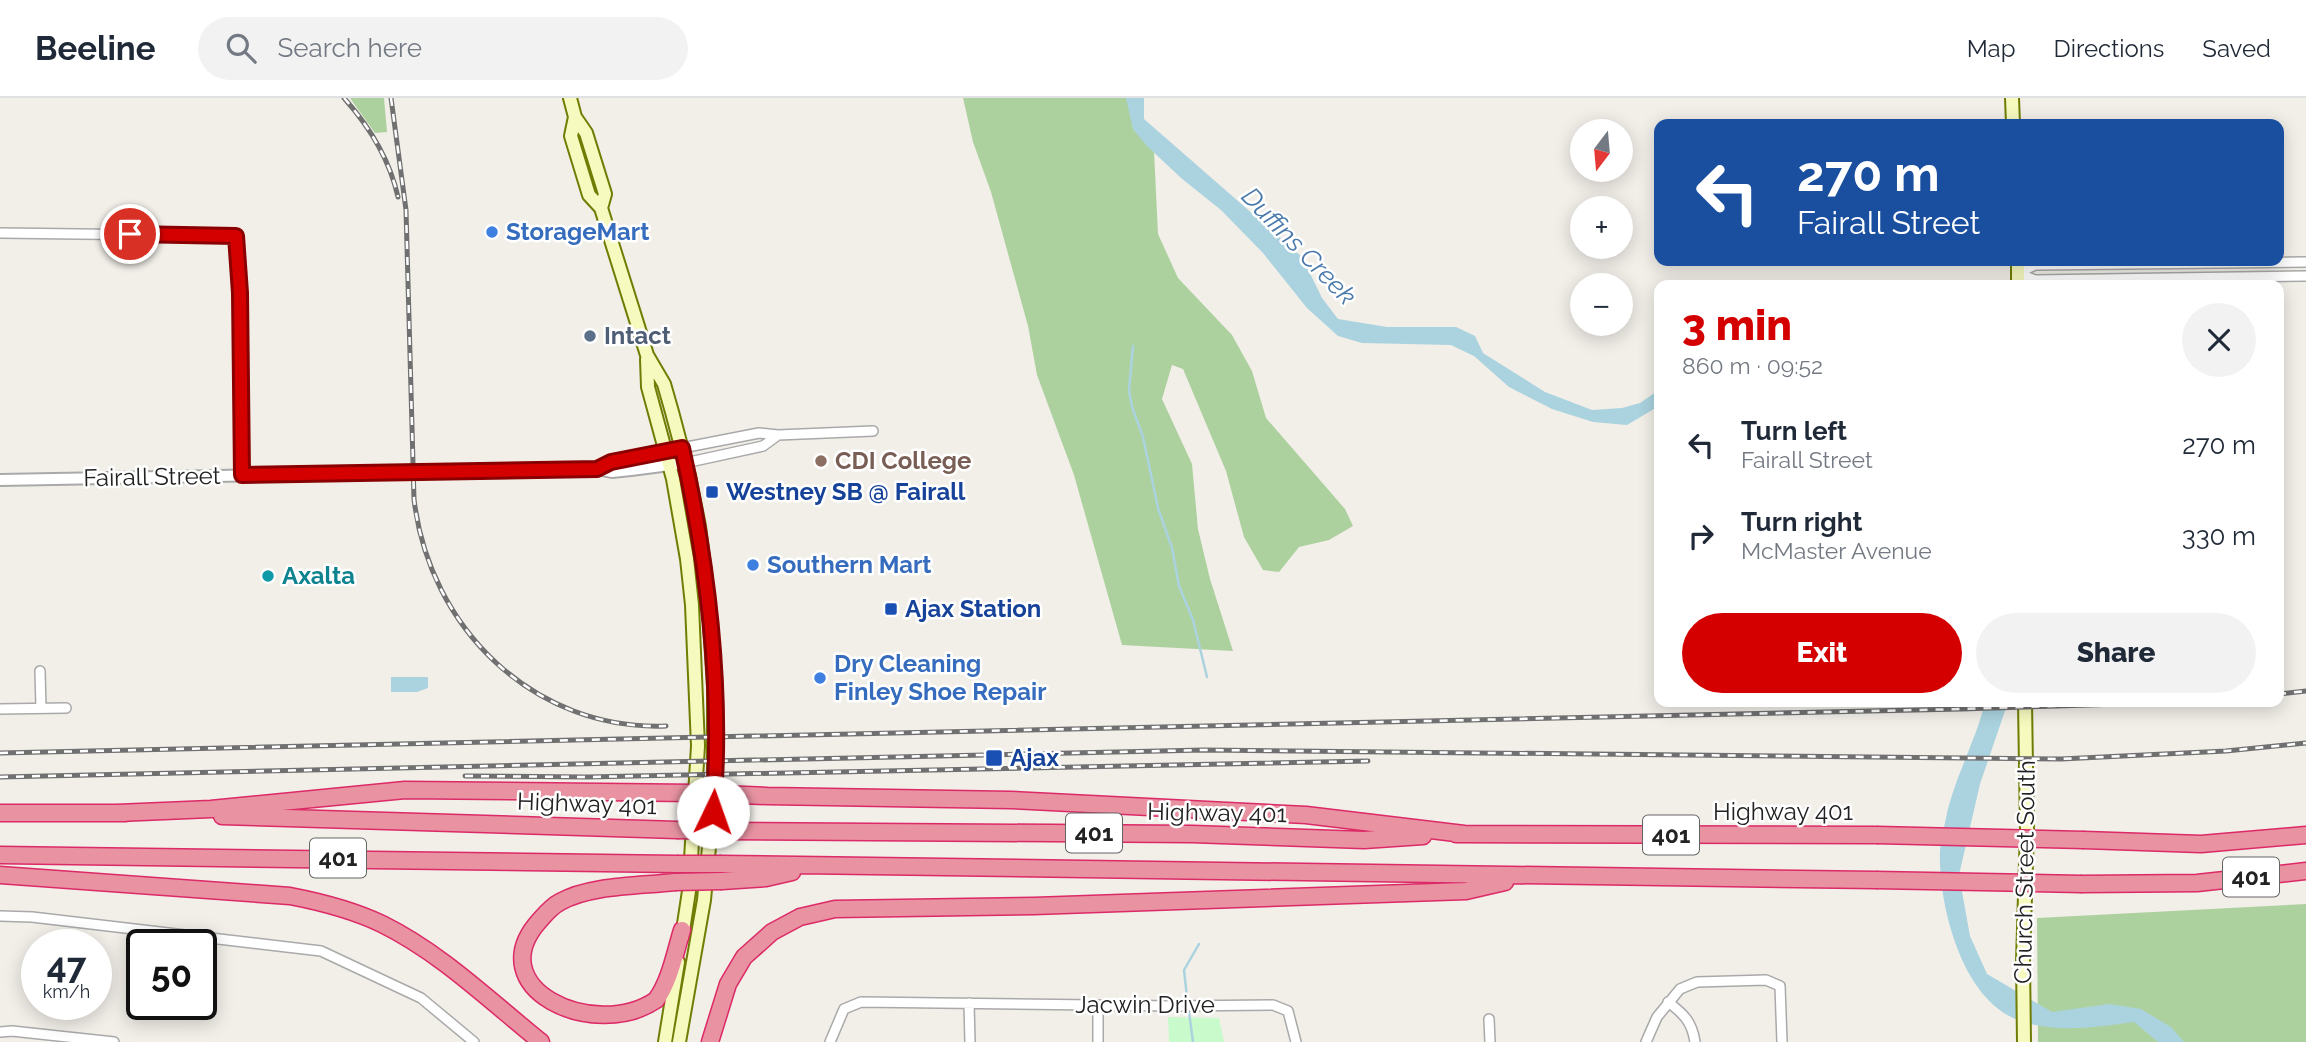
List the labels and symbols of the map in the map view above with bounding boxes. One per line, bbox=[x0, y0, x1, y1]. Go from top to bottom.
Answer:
north arrow bbox=[1570, 119, 1633, 182]
water label: Duffins Creek bbox=[1236, 181, 1362, 311]
pin bbox=[100, 204, 160, 264]
place label: StorageMart bbox=[506, 217, 649, 246]
marker: StorageMart bbox=[484, 224, 500, 240]
place label: Intact bbox=[604, 321, 671, 350]
marker: Intact bbox=[582, 328, 598, 344]
place label: CDI College bbox=[835, 446, 971, 475]
marker: CDI College bbox=[813, 453, 829, 469]
street label: Fairall Street bbox=[83, 461, 221, 492]
place label: Westney SB @ Fairall bbox=[726, 477, 966, 506]
marker: Westney SB @ Fairall bbox=[704, 484, 720, 500]
place label: Southern Mart bbox=[767, 550, 932, 579]
marker: Southern Mart bbox=[745, 557, 761, 573]
place label: Axalta bbox=[282, 561, 355, 590]
marker: Axalta bbox=[260, 568, 276, 584]
place label: Ajax Station bbox=[905, 594, 1041, 623]
marker: Ajax Station bbox=[883, 601, 899, 617]
place label: Dry Cleaning Finley Shoe Repair bbox=[834, 649, 1046, 706]
marker: Dry Cleaning Finley Shoe Repair bbox=[812, 670, 828, 686]
place label: Ajax bbox=[1010, 743, 1059, 772]
marker: Ajax bbox=[984, 748, 1004, 768]
street label: Church Street South bbox=[2008, 760, 2041, 984]
position arrow bbox=[676, 775, 750, 849]
street label: Highway 401 bbox=[517, 787, 657, 820]
street label: Highway 401 bbox=[1147, 797, 1287, 828]
street label: Highway 401 bbox=[1713, 797, 1853, 826]
road number: 401 bbox=[1066, 814, 1122, 852]
road number: 401 bbox=[1643, 816, 1699, 855]
road number: 401 bbox=[310, 838, 366, 878]
road number: 401 bbox=[2223, 858, 2279, 897]
speed limit sign: 50 bbox=[126, 929, 217, 1020]
street label: Jacwin Drive bbox=[1075, 990, 1215, 1019]

